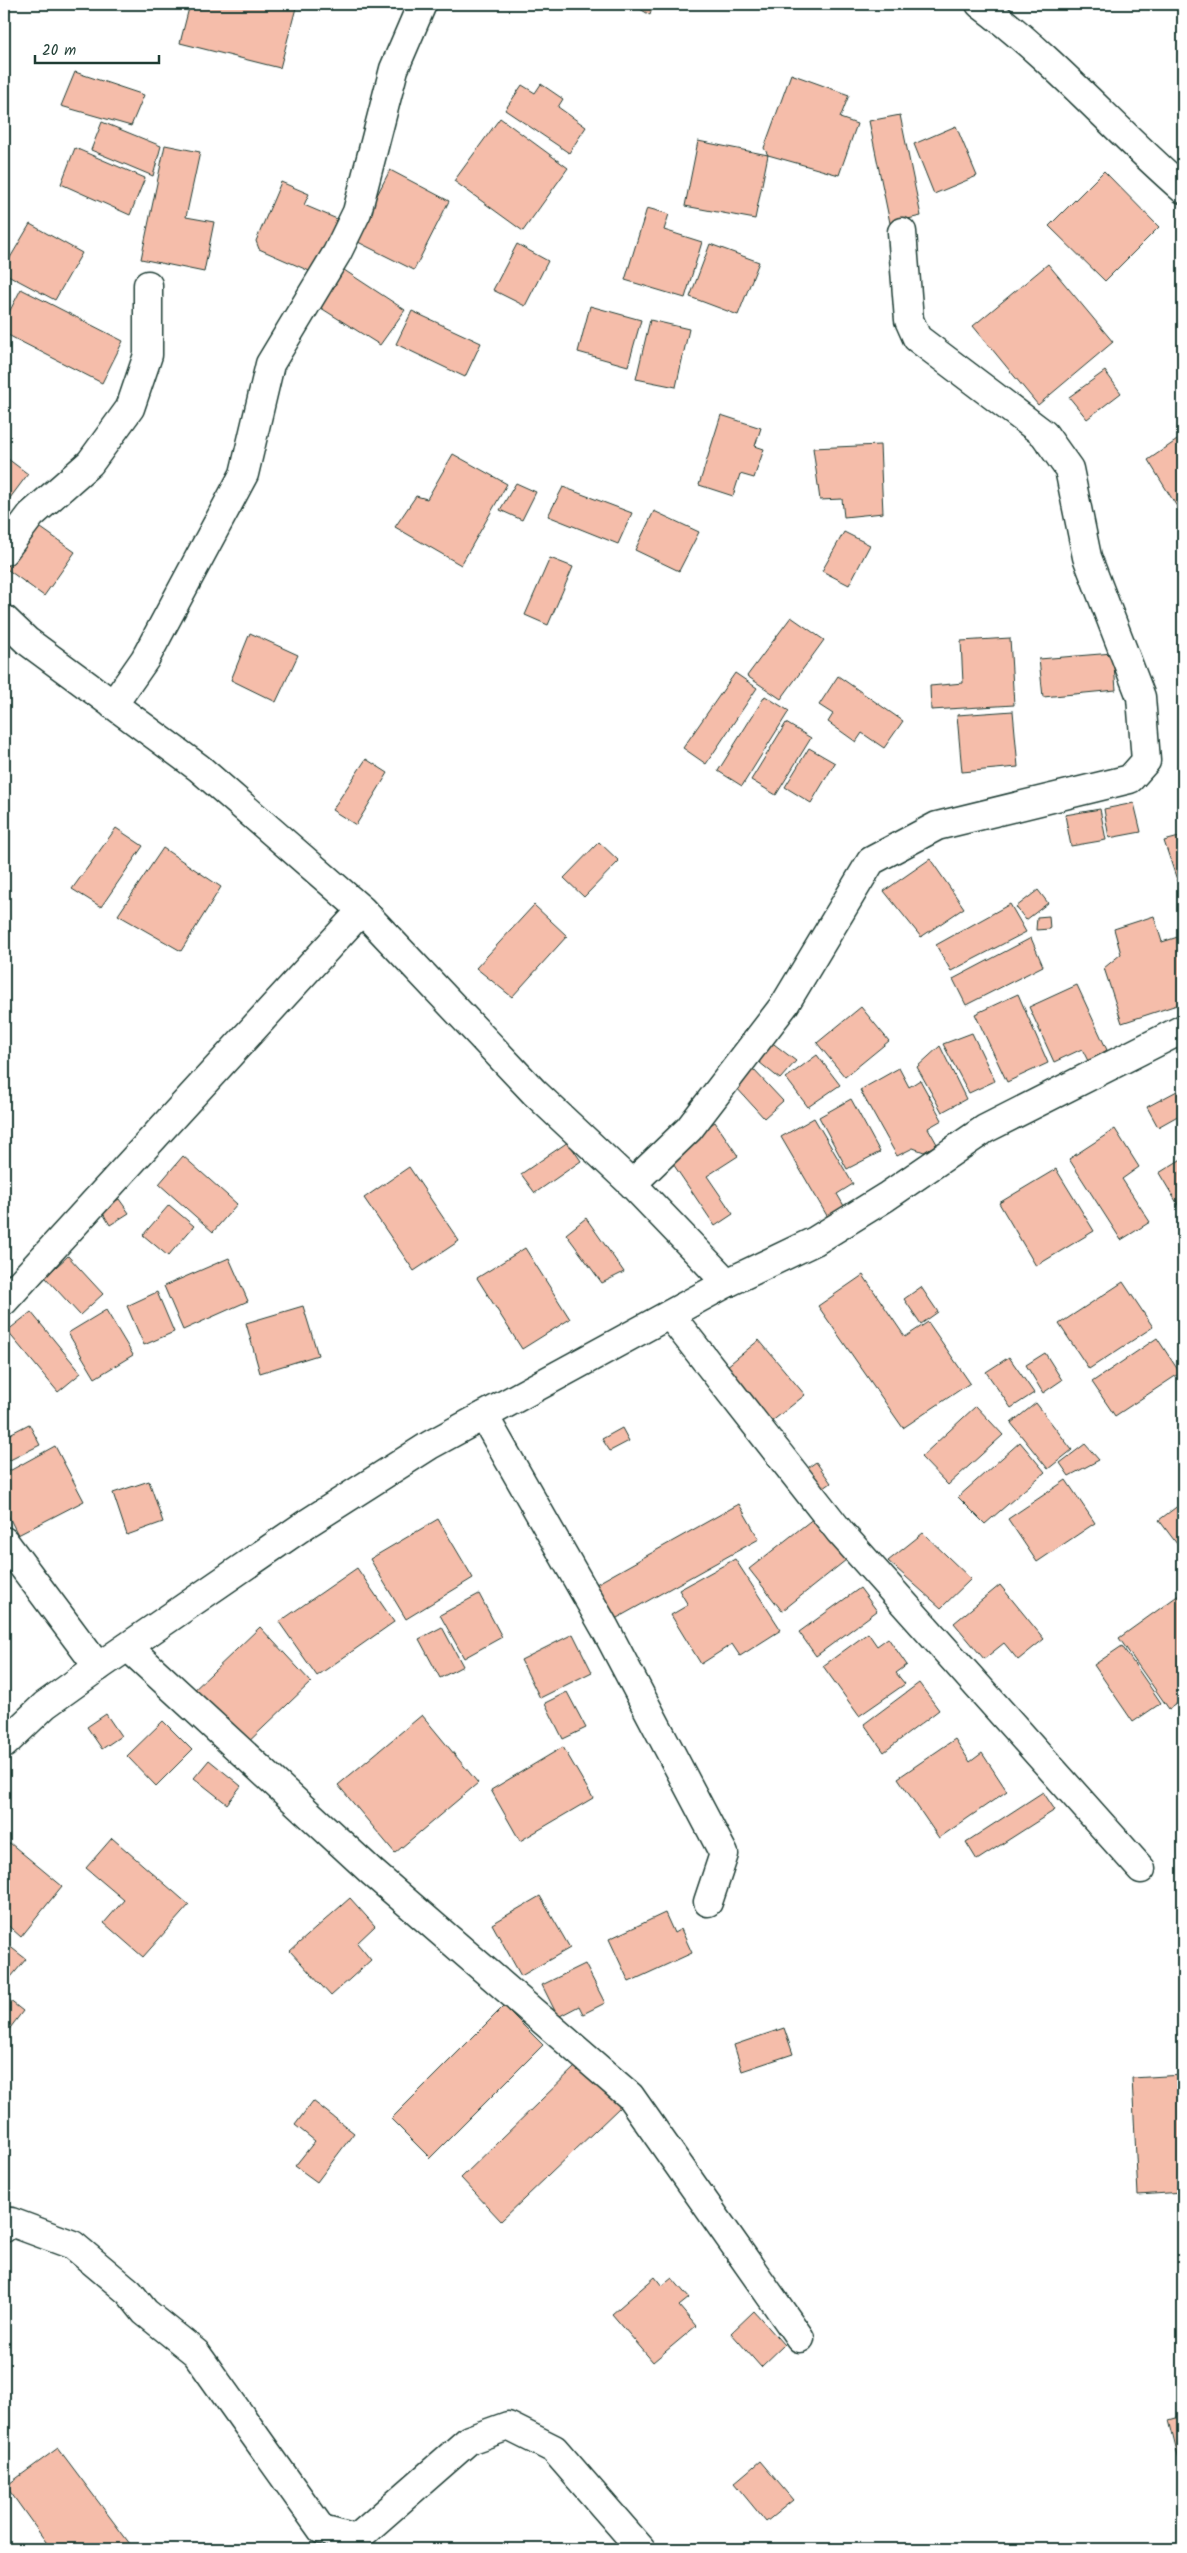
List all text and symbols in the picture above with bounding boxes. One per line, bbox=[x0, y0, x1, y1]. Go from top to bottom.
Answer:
scale bar bbox=[35, 32, 159, 64]
text: 20 m bbox=[42, 39, 76, 63]

